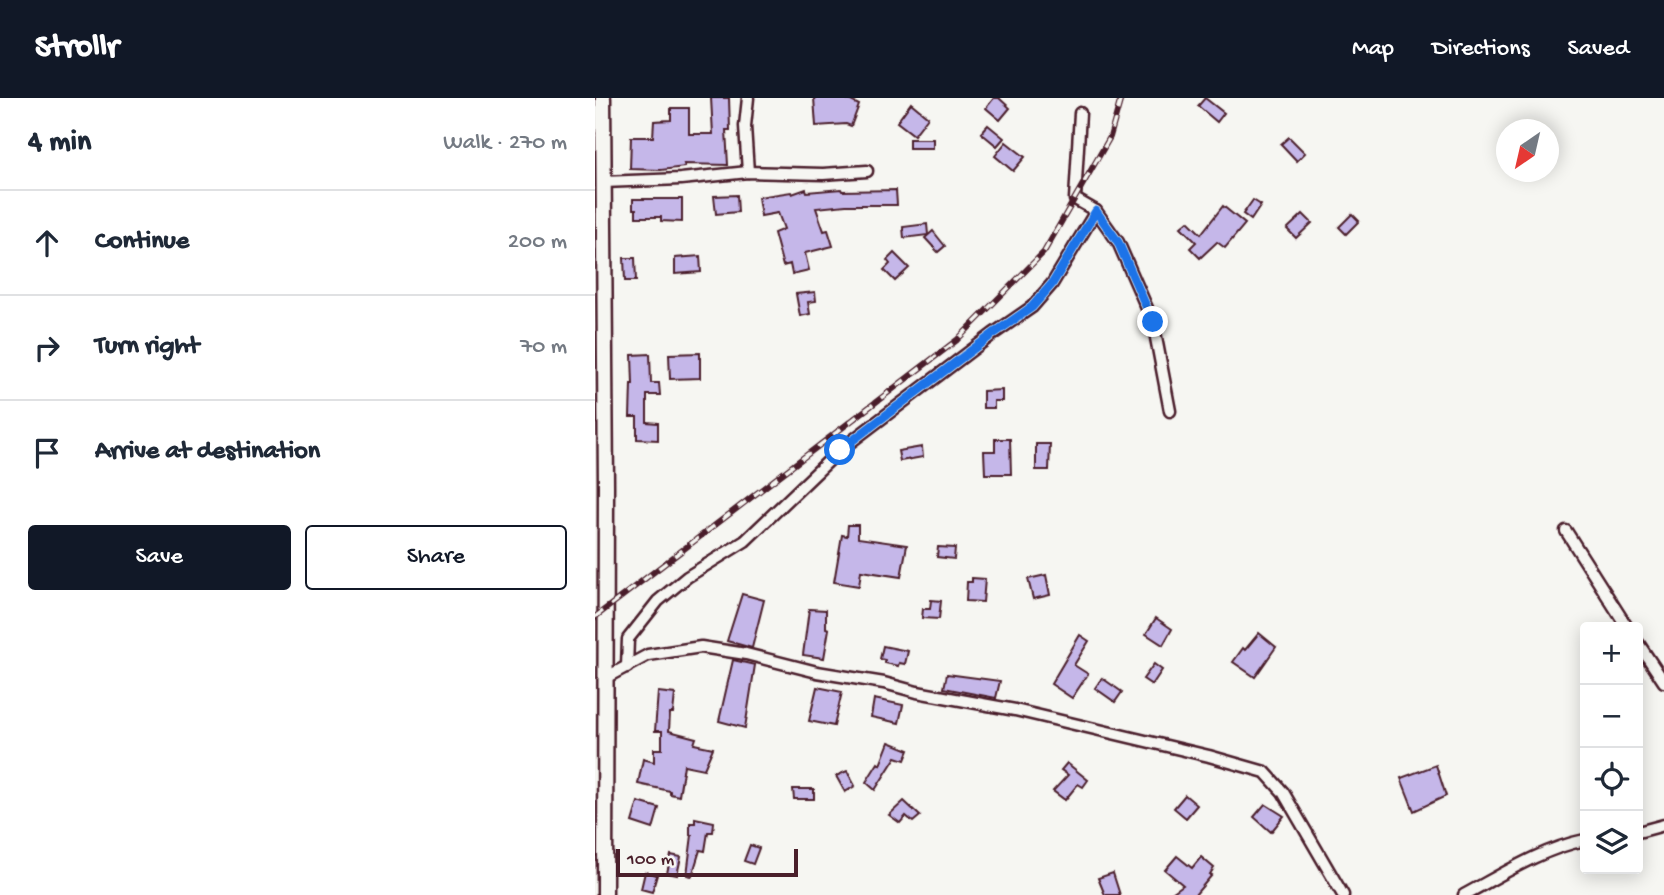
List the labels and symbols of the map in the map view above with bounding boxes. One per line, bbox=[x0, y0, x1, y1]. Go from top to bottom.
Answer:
north arrow bbox=[1496, 119, 1559, 182]
route end bbox=[1137, 306, 1168, 337]
route start bbox=[824, 434, 855, 465]
scale bar bbox=[616, 846, 798, 878]

